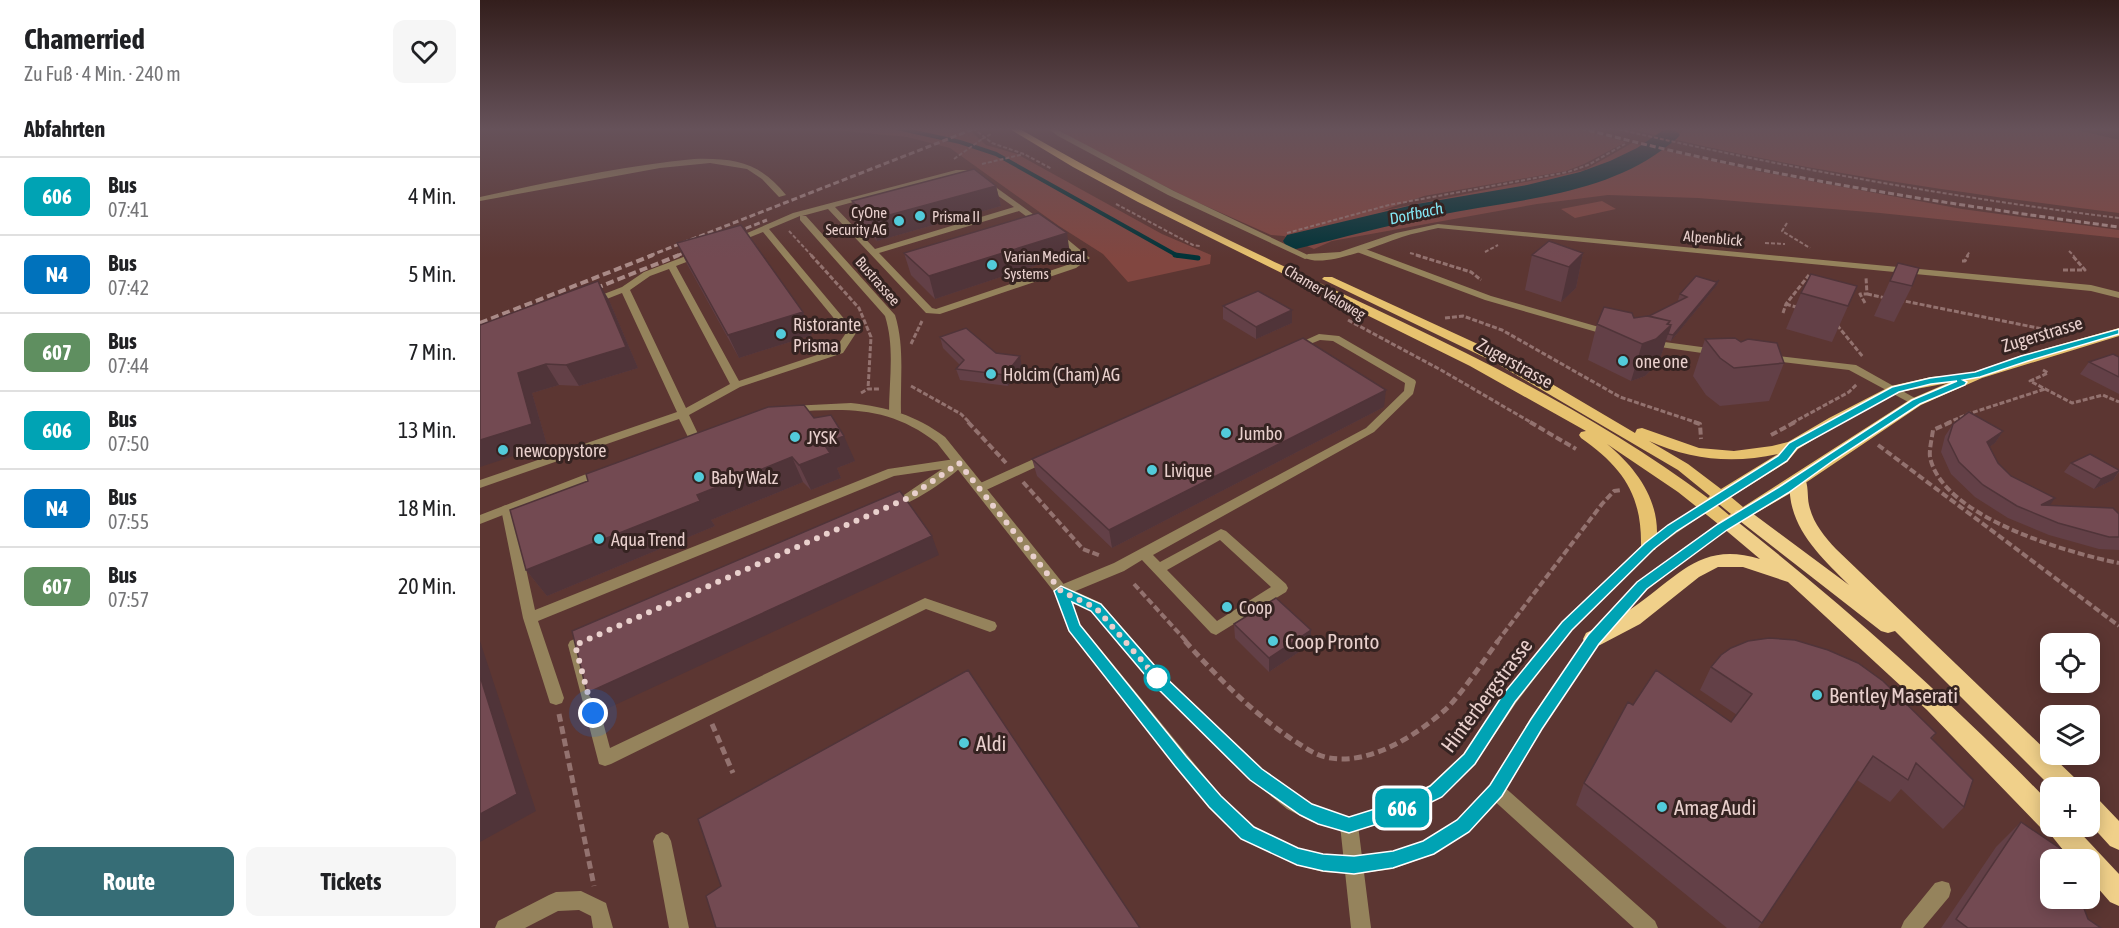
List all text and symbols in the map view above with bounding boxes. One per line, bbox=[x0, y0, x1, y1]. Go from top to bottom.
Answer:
button: heart bbox=[393, 20, 456, 83]
text: Chamerried bbox=[24, 23, 145, 55]
text: Zu Fuß · 4 Min. · 240 m bbox=[24, 62, 181, 85]
text: Abfahrten bbox=[24, 116, 105, 142]
text: Bus bbox=[108, 172, 137, 198]
text: 4 Min. bbox=[408, 183, 456, 209]
text: 606 bbox=[42, 184, 72, 208]
text: 07:41 bbox=[108, 198, 149, 221]
water label: Dorfbach bbox=[1388, 199, 1445, 227]
place label: CyOne Security AG bbox=[825, 204, 887, 238]
place label: Prisma II bbox=[932, 208, 980, 225]
marker: Prisma II bbox=[913, 209, 927, 223]
marker: CyOne Security AG bbox=[892, 214, 906, 228]
street label: Alpenblick bbox=[1683, 227, 1744, 249]
place label: Varian Medical Systems bbox=[1004, 248, 1086, 282]
text: Bus bbox=[108, 250, 137, 276]
street label: Bustrassee bbox=[852, 253, 904, 309]
marker: Varian Medical Systems bbox=[985, 258, 999, 272]
text: 5 Min. bbox=[408, 261, 456, 287]
street label: Chamer Veloweg bbox=[1281, 261, 1369, 323]
text: N4 bbox=[46, 262, 68, 286]
text: 07:42 bbox=[108, 276, 149, 299]
street label: Zugerstrasse bbox=[1999, 312, 2085, 356]
place label: Ristorante Prisma bbox=[793, 314, 861, 356]
marker: Ristorante Prisma bbox=[774, 327, 788, 341]
text: Bus bbox=[108, 328, 137, 354]
street label: Zugerstrasse bbox=[1473, 334, 1557, 392]
text: 7 Min. bbox=[408, 339, 456, 365]
text: 607 bbox=[42, 340, 72, 364]
place label: one one bbox=[1635, 351, 1688, 372]
text: 07:44 bbox=[108, 354, 149, 377]
marker: one one bbox=[1616, 354, 1630, 368]
place label: Holcim (Cham) AG bbox=[1003, 364, 1120, 385]
marker: Holcim (Cham) AG bbox=[984, 367, 998, 381]
text: Bus bbox=[108, 406, 137, 432]
text: 13 Min. bbox=[398, 417, 456, 443]
text: 606 bbox=[42, 418, 72, 442]
place label: Jumbo bbox=[1238, 423, 1282, 444]
marker: Jumbo bbox=[1219, 426, 1233, 440]
place label: JYSK bbox=[807, 427, 837, 448]
marker: JYSK bbox=[788, 430, 802, 444]
text: 07:50 bbox=[108, 432, 149, 455]
place label: newcopystore bbox=[515, 440, 606, 461]
marker: newcopystore bbox=[496, 443, 510, 457]
place label: Livique bbox=[1164, 460, 1212, 481]
marker: Livique bbox=[1145, 463, 1159, 477]
place label: Baby Walz bbox=[711, 467, 779, 488]
marker: Baby Walz bbox=[692, 470, 706, 484]
text: Bus bbox=[108, 484, 137, 510]
text: 18 Min. bbox=[398, 495, 456, 521]
text: N4 bbox=[46, 496, 68, 520]
text: 07:55 bbox=[108, 510, 149, 533]
place label: Aqua Trend bbox=[611, 529, 685, 550]
marker: Aqua Trend bbox=[592, 532, 606, 546]
text: Bus bbox=[108, 562, 137, 588]
text: 20 Min. bbox=[398, 573, 456, 599]
text: 607 bbox=[42, 574, 72, 598]
text: 07:57 bbox=[108, 588, 149, 611]
place label: Coop bbox=[1239, 597, 1273, 618]
marker: Coop bbox=[1220, 600, 1234, 614]
place label: Coop Pronto bbox=[1285, 629, 1379, 653]
street label: Hinterbergstrasse bbox=[1435, 633, 1537, 757]
map controls bbox=[2040, 633, 2100, 909]
button: locate bbox=[2040, 633, 2100, 693]
marker: Coop Pronto bbox=[1266, 634, 1280, 648]
unlabelled marker bbox=[1144, 665, 1170, 691]
place label: Bentley Maserati bbox=[1829, 683, 1958, 707]
marker: Bentley Maserati bbox=[1810, 688, 1824, 702]
your location bbox=[578, 698, 608, 728]
button: layers bbox=[2040, 705, 2100, 765]
place label: Aldi bbox=[976, 731, 1006, 755]
marker: Aldi bbox=[957, 736, 971, 750]
button: + bbox=[2040, 777, 2100, 837]
line badge: 606 bbox=[1368, 788, 1436, 828]
place label: Amag Audi bbox=[1674, 795, 1756, 819]
text: 606 bbox=[1387, 796, 1417, 820]
marker: Amag Audi bbox=[1655, 800, 1669, 814]
button: Route bbox=[24, 847, 234, 916]
button: Tickets bbox=[246, 847, 456, 916]
button: − bbox=[2040, 849, 2100, 909]

